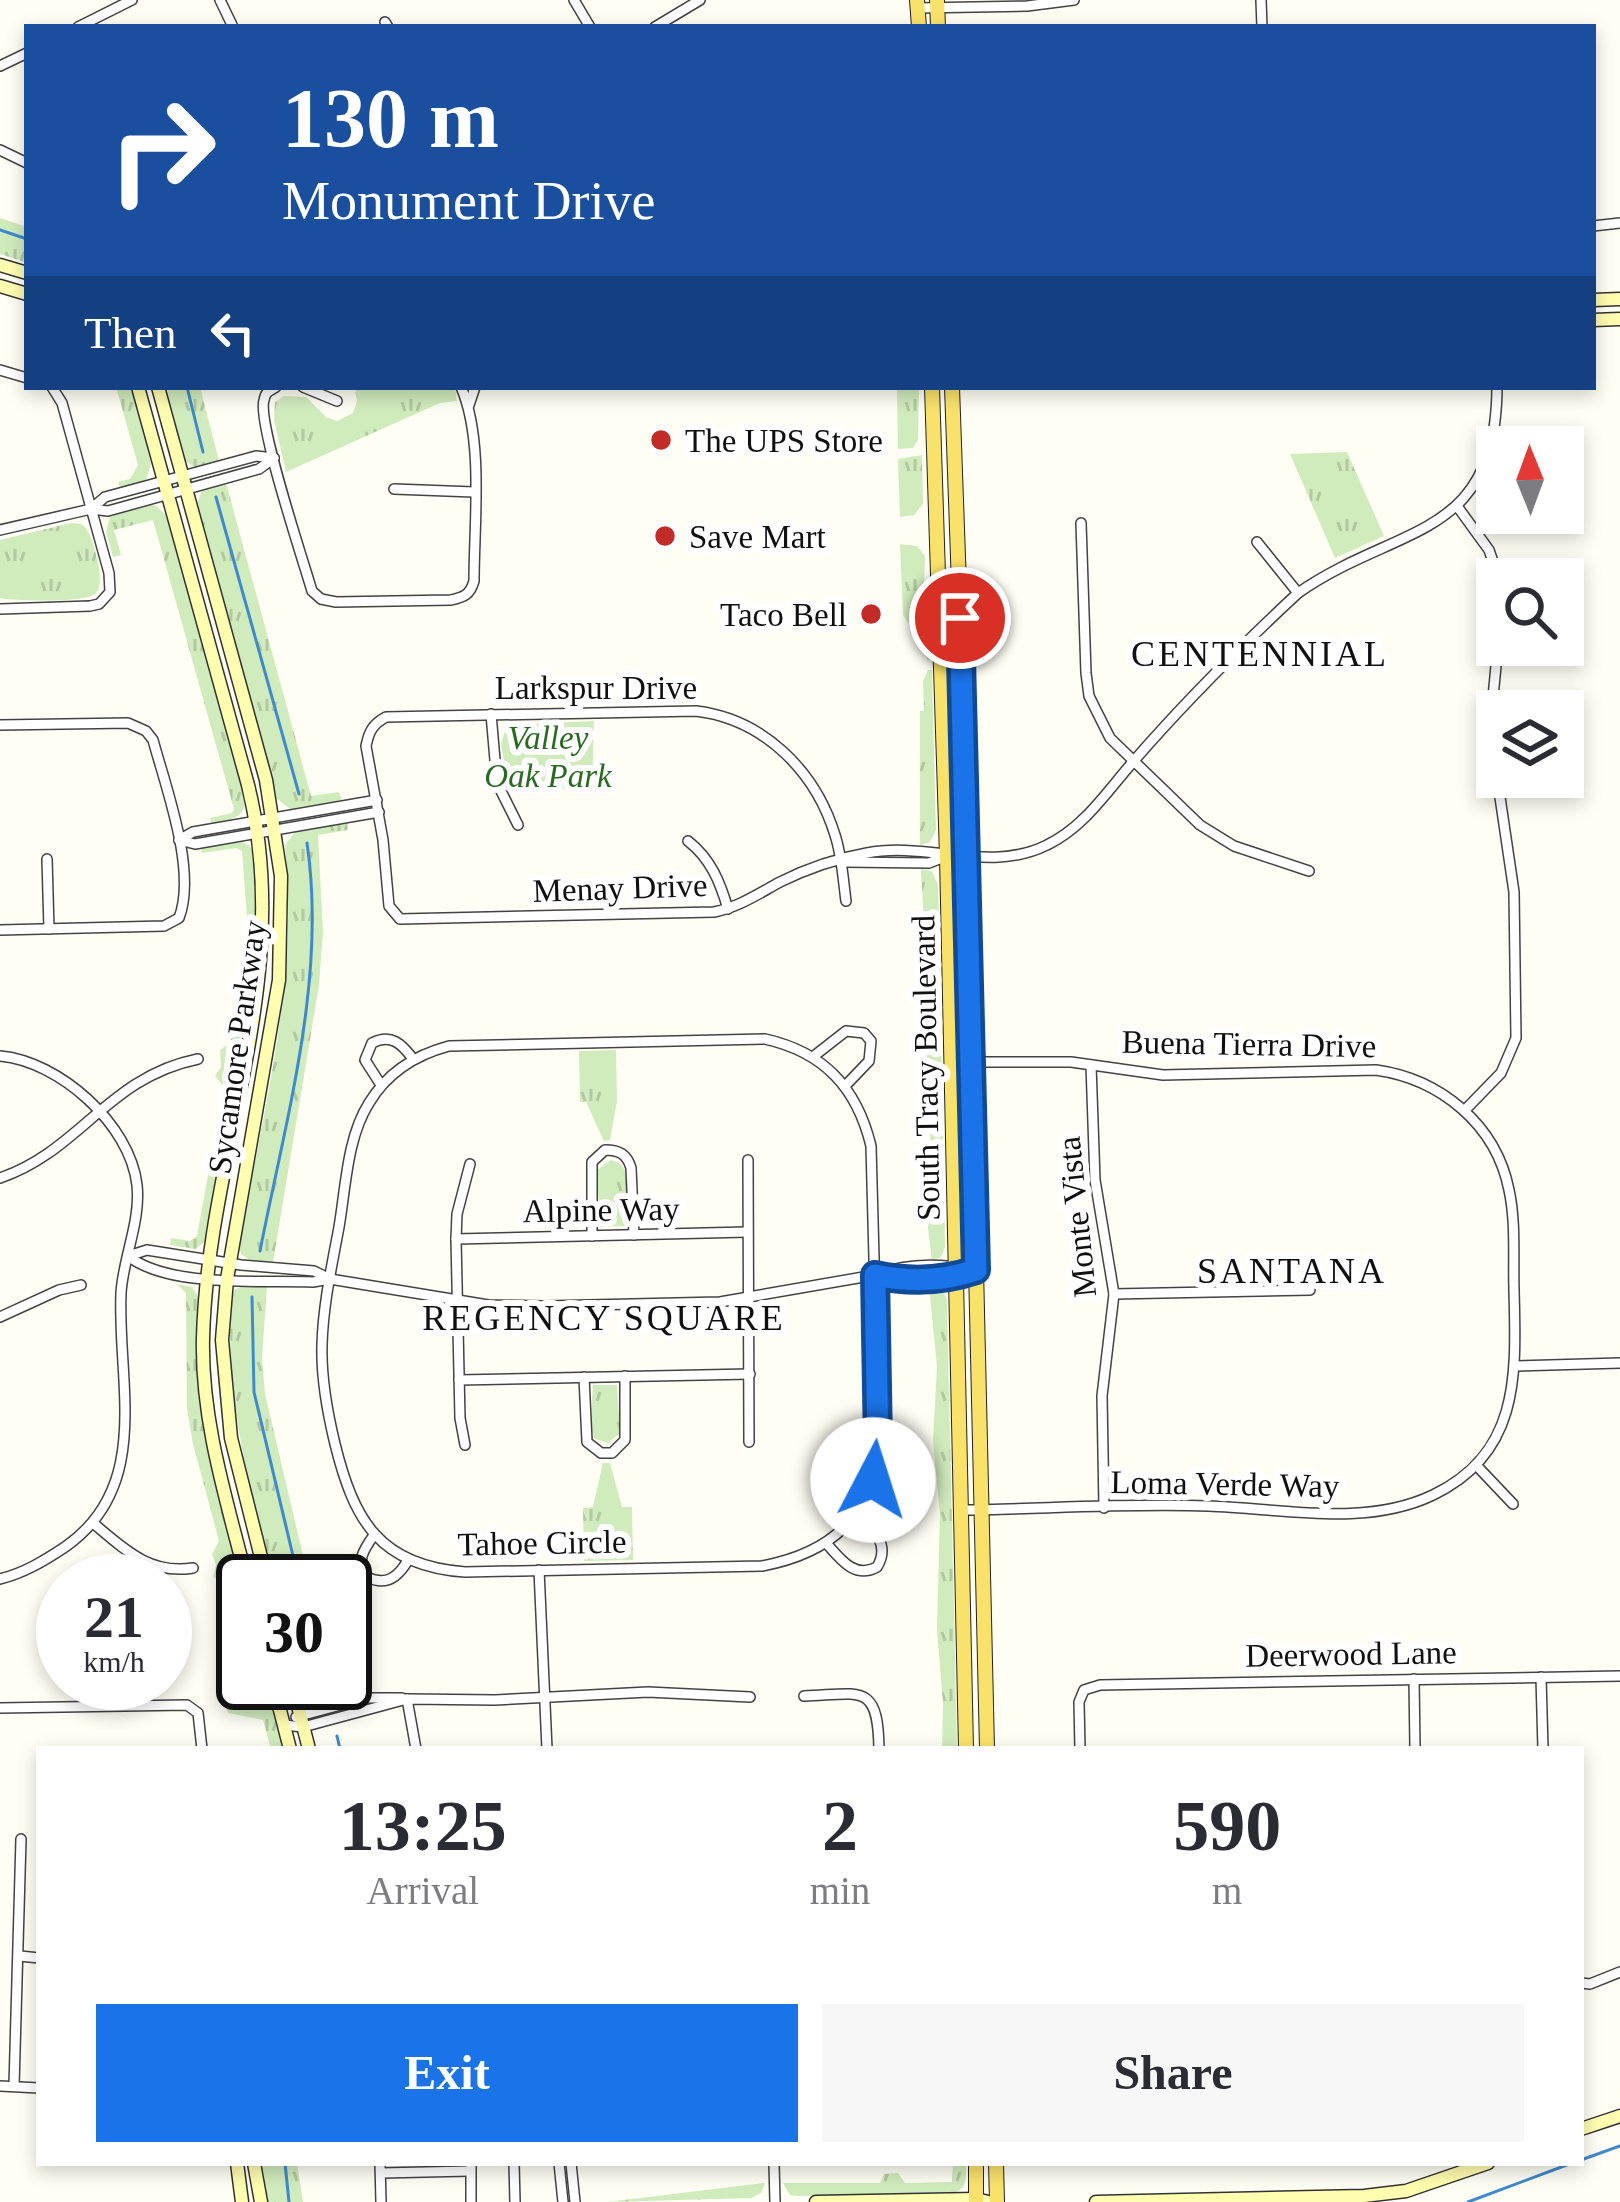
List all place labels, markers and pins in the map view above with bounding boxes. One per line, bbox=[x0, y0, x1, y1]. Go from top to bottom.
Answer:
place label: The UPS Store bbox=[685, 423, 883, 459]
marker: The UPS Store bbox=[648, 427, 674, 453]
place label: Save Mart bbox=[689, 519, 826, 555]
marker: Save Mart bbox=[652, 523, 678, 549]
pin bbox=[909, 567, 1011, 669]
place label: Taco Bell bbox=[720, 597, 847, 633]
marker: Taco Bell bbox=[858, 601, 884, 627]

